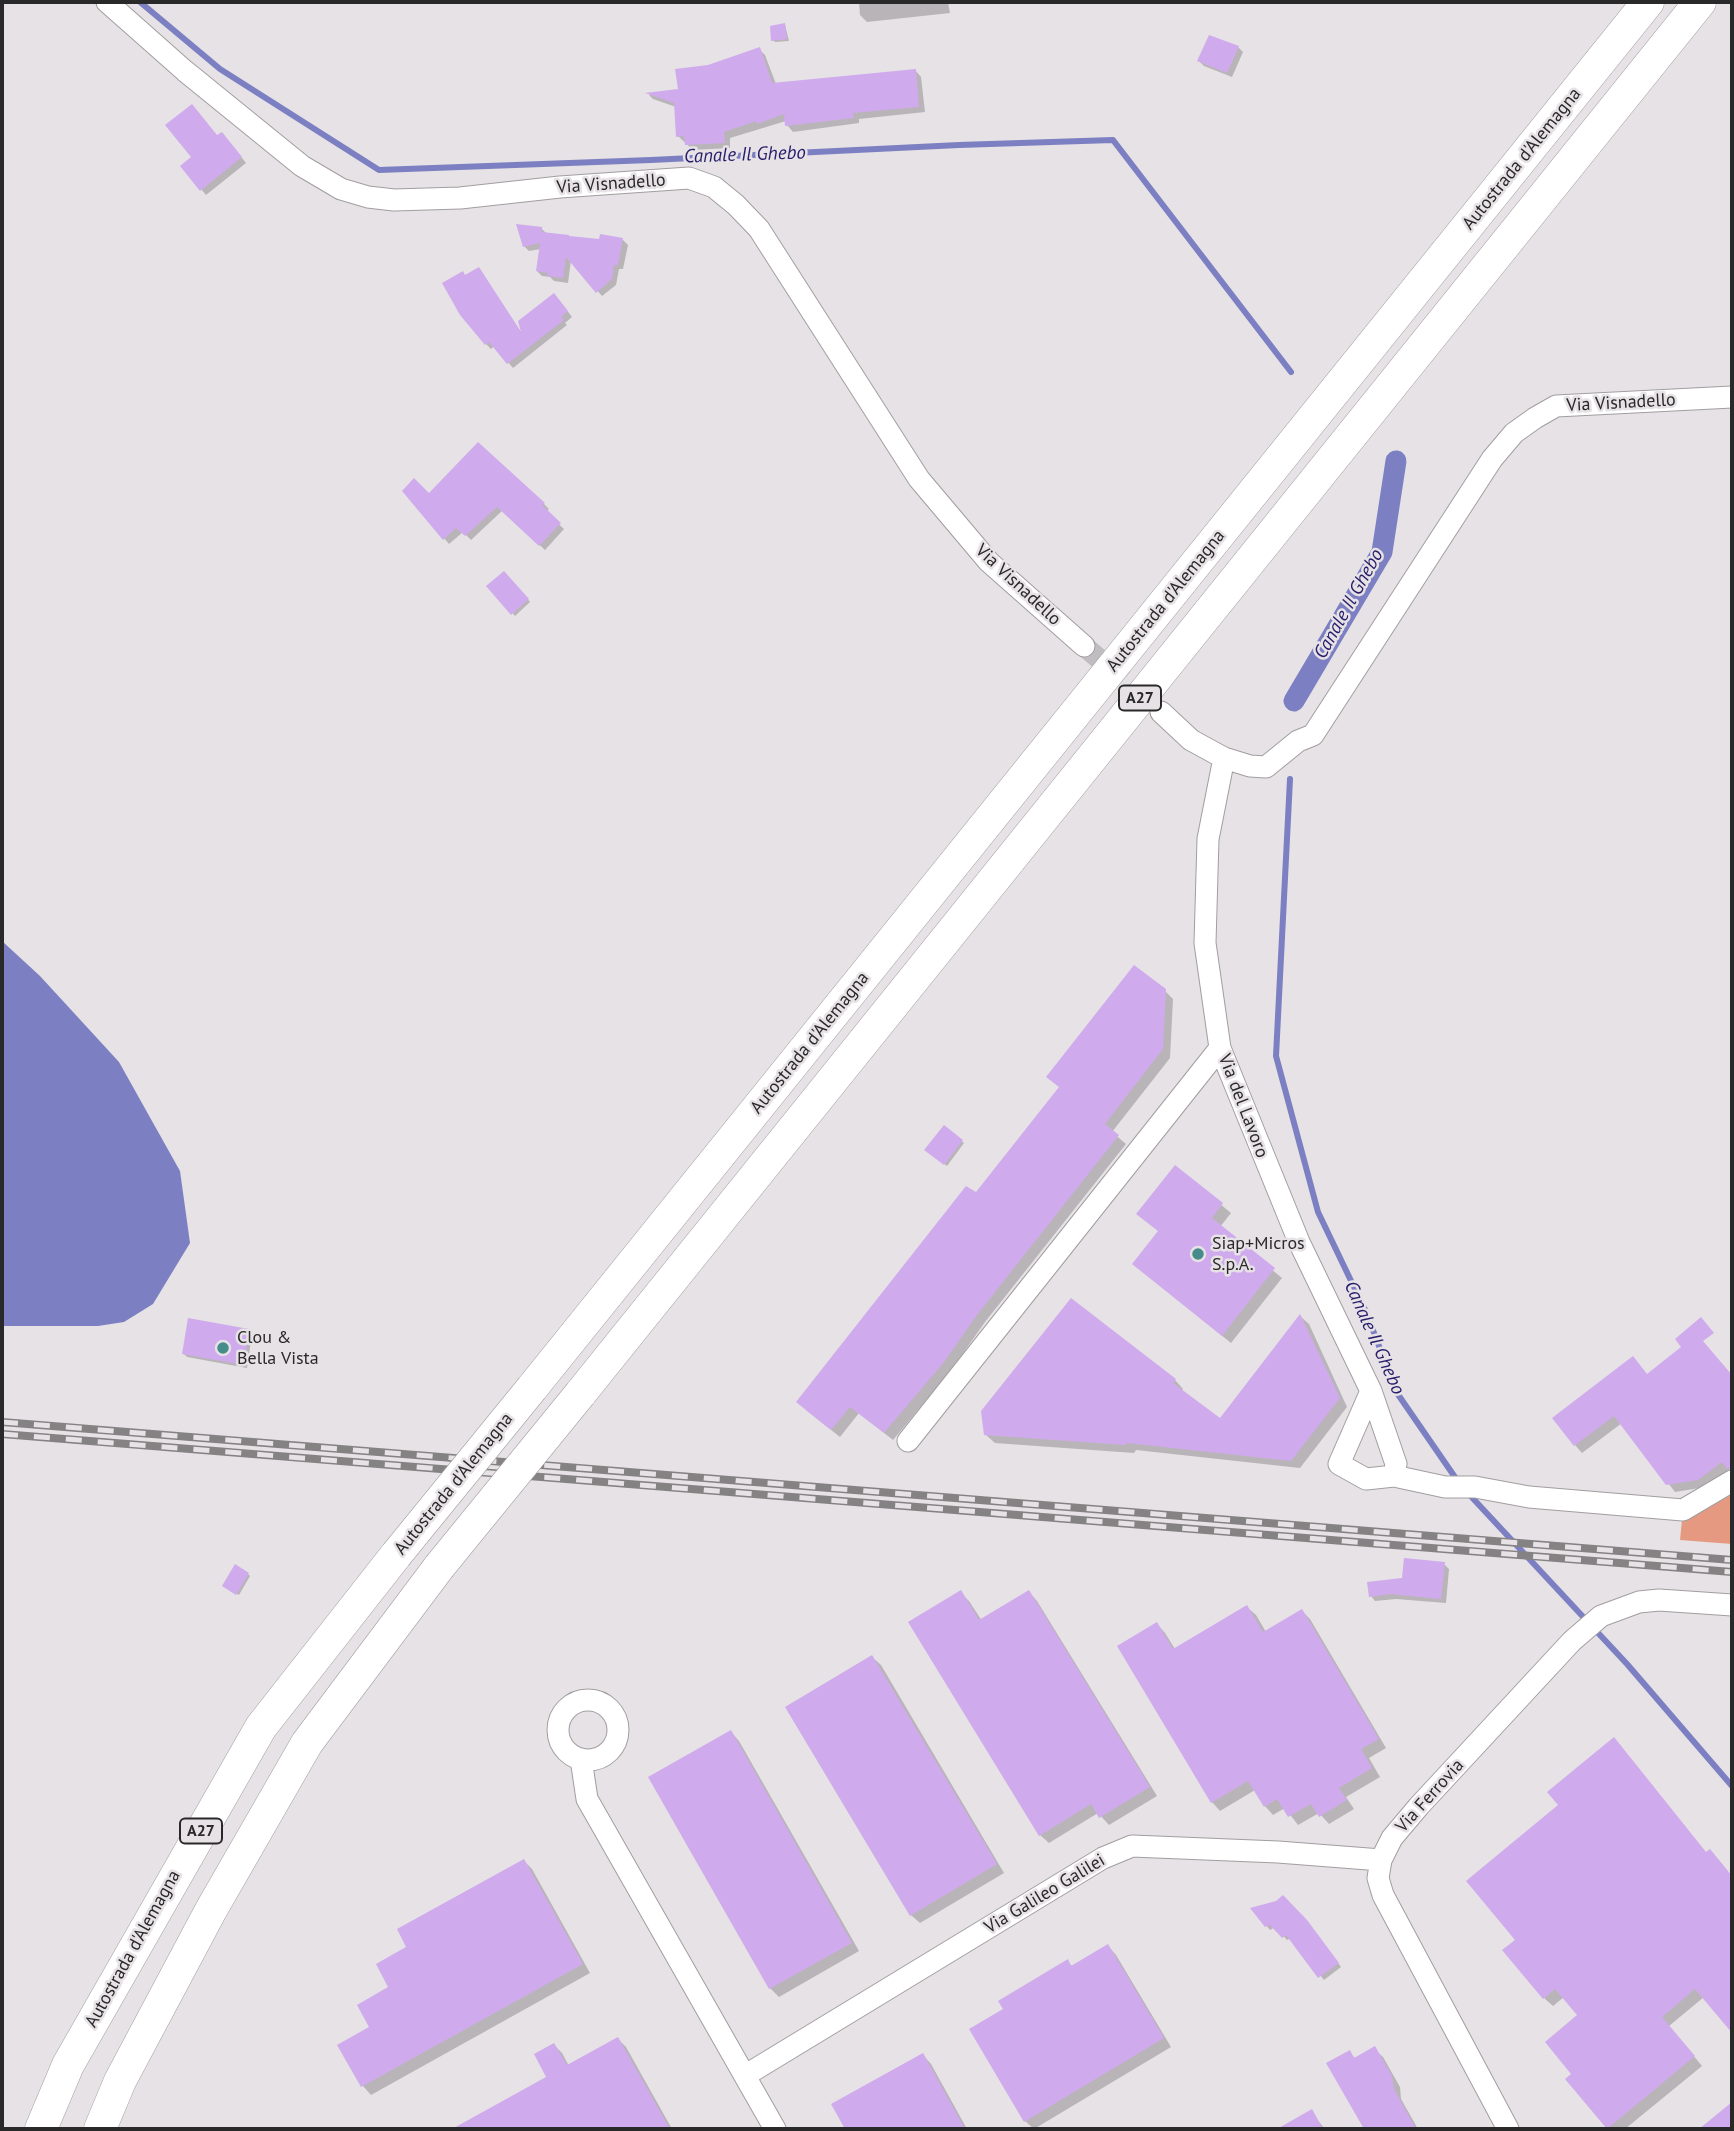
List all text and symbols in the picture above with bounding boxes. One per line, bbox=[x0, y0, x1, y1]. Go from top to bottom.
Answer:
street label: Autostrada d'Alemagna bbox=[1458, 84, 1586, 234]
water label: Canale Il Ghebo bbox=[684, 141, 806, 169]
street label: Via Visnadello bbox=[556, 169, 666, 199]
street label: Via Visnadello bbox=[1566, 389, 1676, 417]
street label: Autostrada d'Alemagna bbox=[1102, 526, 1230, 676]
street label: Via Visnadello bbox=[971, 540, 1065, 630]
water label: Canale Il Ghebo bbox=[1310, 545, 1388, 663]
road number: A27 bbox=[1119, 685, 1161, 710]
street label: Autostrada d'Alemagna bbox=[746, 968, 874, 1118]
street label: Via del Lavoro bbox=[1213, 1051, 1273, 1161]
place label: Siap+Micros S.p.A. bbox=[1212, 1233, 1305, 1276]
marker: Siap+Micros S.p.A. bbox=[1190, 1246, 1206, 1262]
water label: Canale Il Ghebo bbox=[1339, 1278, 1409, 1398]
place label: Clou & Bella Vista bbox=[237, 1327, 319, 1370]
marker: Clou & Bella Vista bbox=[215, 1340, 231, 1356]
street label: Autostrada d'Alemagna bbox=[390, 1409, 518, 1559]
street label: Via Ferrovia bbox=[1391, 1755, 1469, 1837]
road number: A27 bbox=[180, 1818, 222, 1843]
street label: Via Galileo Galilei bbox=[981, 1850, 1109, 1938]
street label: Autostrada d'Alemagna bbox=[81, 1867, 185, 2031]

